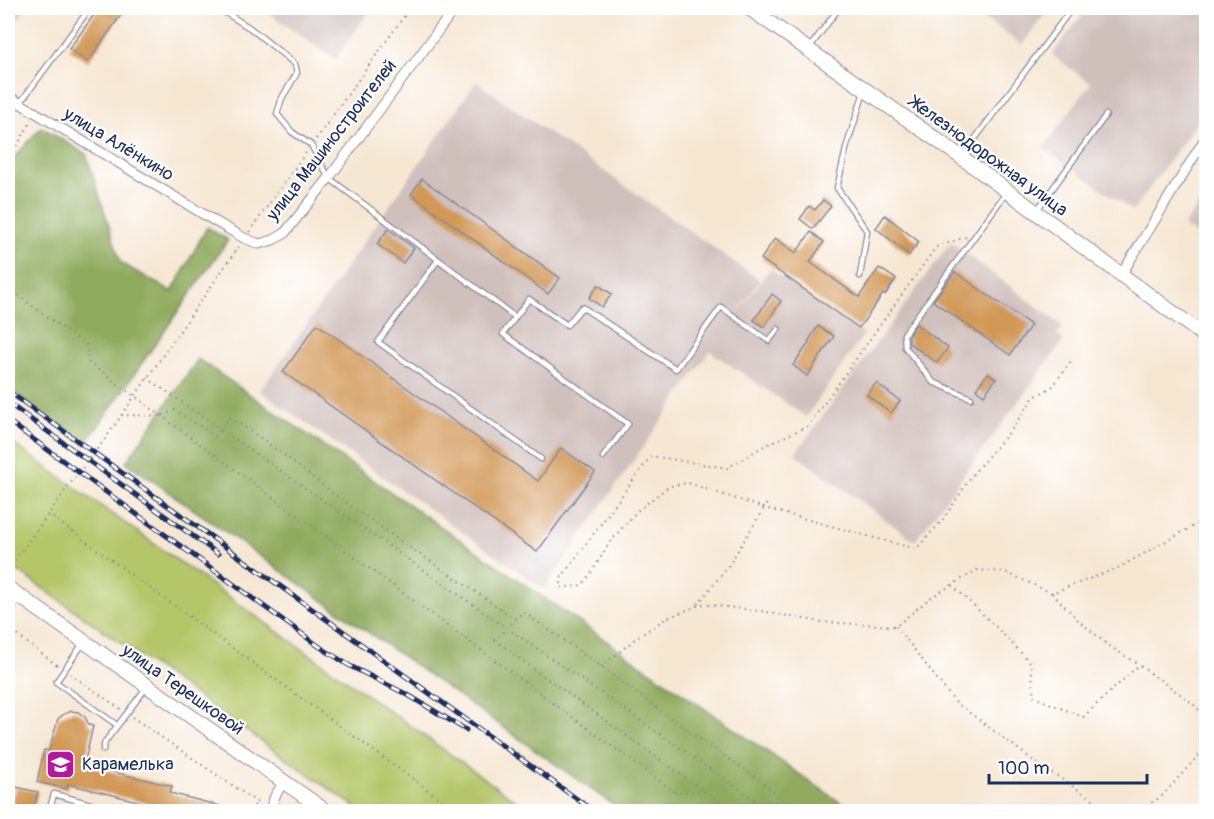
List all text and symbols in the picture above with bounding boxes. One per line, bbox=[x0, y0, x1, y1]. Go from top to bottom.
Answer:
street label: улица Машиностроителей bbox=[261, 55, 402, 226]
street label: Железнодорожная улица bbox=[903, 89, 1072, 222]
street label: улица Алёнкино bbox=[59, 102, 178, 187]
street label: улица Терешковой bbox=[116, 638, 248, 740]
scale bar bbox=[989, 747, 1146, 785]
school or university icon: Карамелька bbox=[45, 748, 77, 780]
place label: Карамелька bbox=[82, 753, 174, 776]
text: 100 m bbox=[998, 757, 1050, 780]

